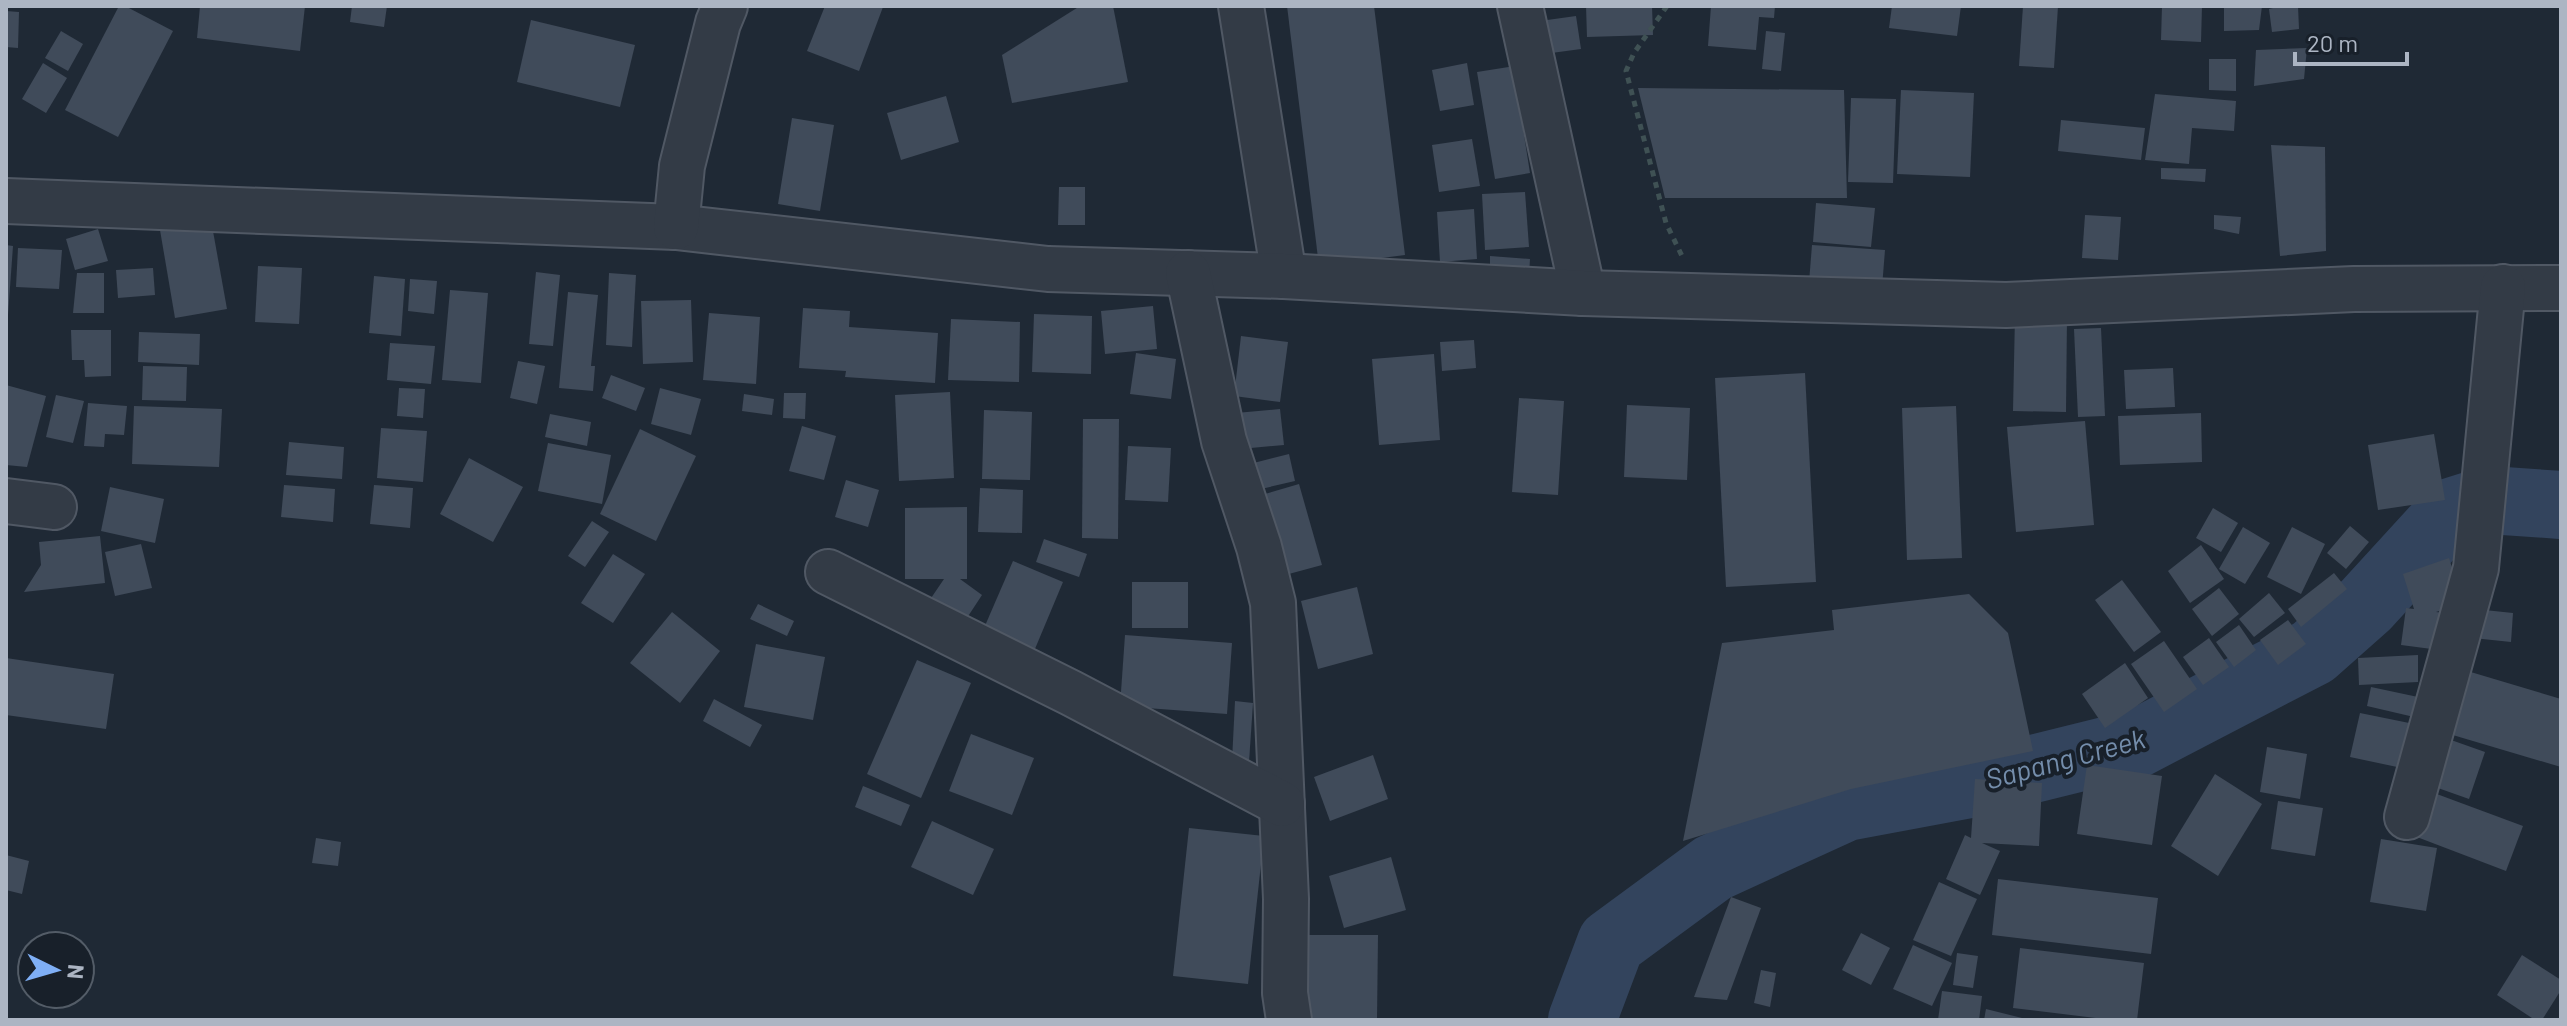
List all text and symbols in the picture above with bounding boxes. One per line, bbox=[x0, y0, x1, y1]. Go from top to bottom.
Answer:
scale bar bbox=[2295, 16, 2407, 66]
text: 20 m bbox=[2307, 28, 2358, 57]
water label: Sapang Creek bbox=[1981, 720, 2149, 796]
north arrow bbox=[16, 930, 96, 1010]
text: N bbox=[63, 963, 91, 980]

